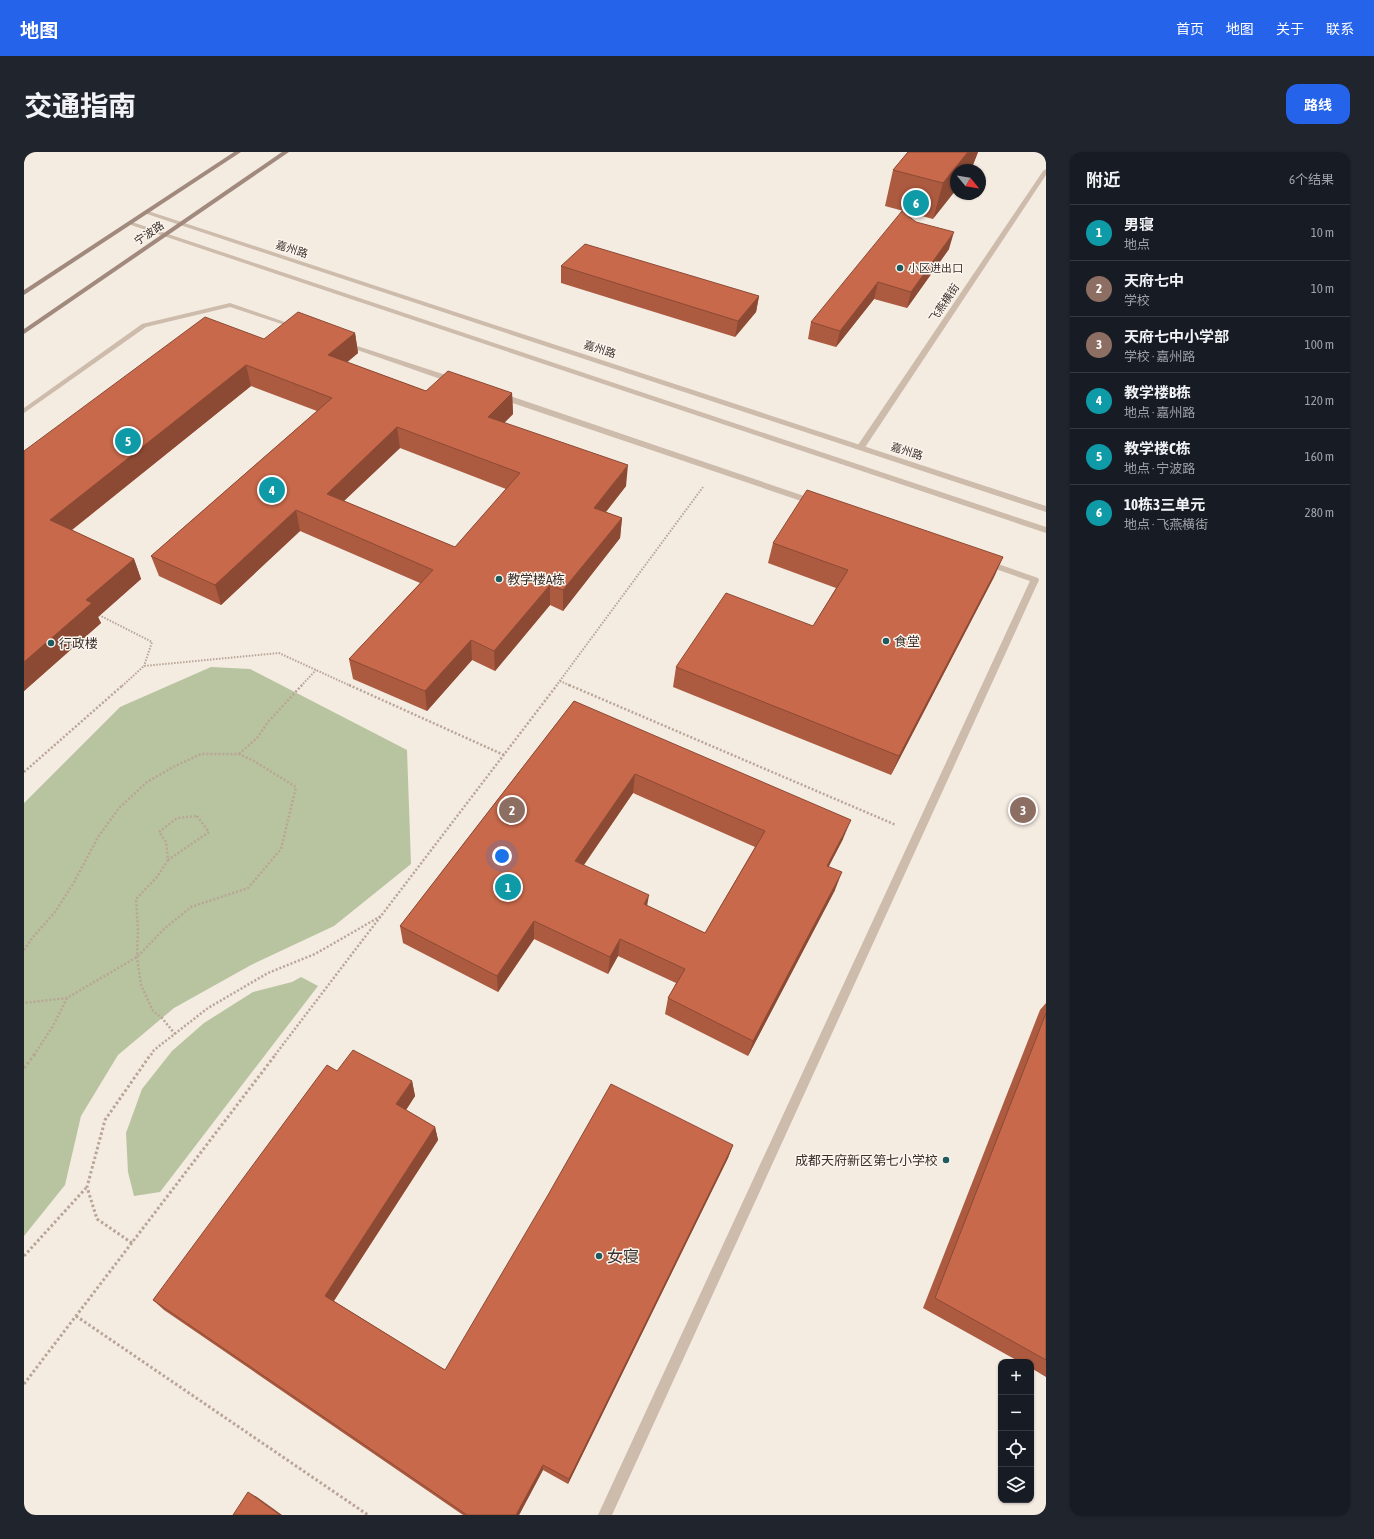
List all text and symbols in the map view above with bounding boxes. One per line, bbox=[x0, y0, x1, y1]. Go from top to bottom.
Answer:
text: 地图 bbox=[20, 19, 58, 41]
text: 首页 bbox=[1176, 21, 1204, 37]
text: 地图 bbox=[1226, 21, 1254, 37]
text: 关于 bbox=[1276, 21, 1304, 37]
text: 联系 bbox=[1326, 21, 1354, 37]
button: 路线 bbox=[1286, 84, 1350, 124]
text: 交通指南 bbox=[24, 90, 136, 122]
north arrow bbox=[950, 164, 986, 200]
text: 附近 bbox=[1086, 170, 1120, 190]
text: 6个结果 bbox=[1289, 172, 1334, 187]
pin: 6 bbox=[903, 188, 929, 218]
text: 男寝 bbox=[1124, 216, 1154, 233]
street label: 宁波路 bbox=[132, 219, 166, 247]
text: 1 bbox=[1096, 225, 1102, 240]
text: 10 m bbox=[1311, 225, 1334, 240]
text: 地点 bbox=[1124, 237, 1150, 252]
street label: 嘉州路 bbox=[274, 238, 310, 260]
place label: 小区进出口 bbox=[908, 262, 963, 274]
marker: 小区进出口 bbox=[895, 263, 905, 273]
text: 天府七中 bbox=[1124, 272, 1184, 289]
street label: 飞燕横街 bbox=[927, 281, 961, 325]
text: 2 bbox=[1096, 281, 1102, 296]
text: 10 m bbox=[1311, 281, 1334, 296]
text: 学校 bbox=[1124, 293, 1150, 308]
text: 天府七中小学部 bbox=[1124, 328, 1229, 345]
text: 3 bbox=[1096, 337, 1102, 352]
text: 100 m bbox=[1305, 337, 1334, 352]
street label: 嘉州路 bbox=[582, 338, 618, 360]
text: 学校 · 嘉州路 bbox=[1124, 349, 1195, 364]
text: 教学楼B栋 bbox=[1124, 384, 1191, 401]
text: 4 bbox=[1096, 393, 1102, 408]
text: 120 m bbox=[1305, 393, 1334, 408]
text: 地点 · 嘉州路 bbox=[1124, 405, 1195, 420]
pin: 5 bbox=[115, 426, 141, 456]
street label: 嘉州路 bbox=[889, 440, 925, 462]
text: 教学楼C栋 bbox=[1124, 440, 1191, 457]
text: 5 bbox=[1096, 449, 1102, 464]
text: 160 m bbox=[1305, 449, 1334, 464]
text: 地点 · 宁波路 bbox=[1124, 461, 1195, 476]
pin: 4 bbox=[259, 475, 285, 505]
text: 10栋3三单元 bbox=[1124, 496, 1205, 513]
text: 6 bbox=[1096, 505, 1102, 520]
text: 280 m bbox=[1305, 505, 1334, 520]
text: 地点 · 飞燕横街 bbox=[1124, 517, 1208, 532]
place label: 教学楼A栋 bbox=[507, 572, 565, 587]
marker: 教学楼A栋 bbox=[494, 574, 504, 584]
place label: 食堂 bbox=[894, 634, 920, 649]
place label: 行政楼 bbox=[59, 636, 98, 651]
marker: 食堂 bbox=[881, 636, 891, 646]
marker: 行政楼 bbox=[46, 638, 56, 648]
pin: 2 bbox=[499, 795, 525, 825]
pin: 3 bbox=[1010, 795, 1036, 825]
your location bbox=[492, 846, 512, 866]
pin: 1 bbox=[495, 872, 521, 902]
place label: 成都天府新区第七小学校 bbox=[795, 1153, 938, 1168]
marker: 成都天府新区第七小学校 bbox=[941, 1155, 951, 1165]
place label: 女寝 bbox=[607, 1247, 639, 1265]
marker: 女寝 bbox=[594, 1251, 604, 1261]
map controls bbox=[998, 1359, 1034, 1503]
button: + bbox=[998, 1359, 1034, 1395]
button: − bbox=[998, 1395, 1034, 1431]
button: locate bbox=[998, 1431, 1034, 1467]
button: layers bbox=[998, 1467, 1034, 1503]

